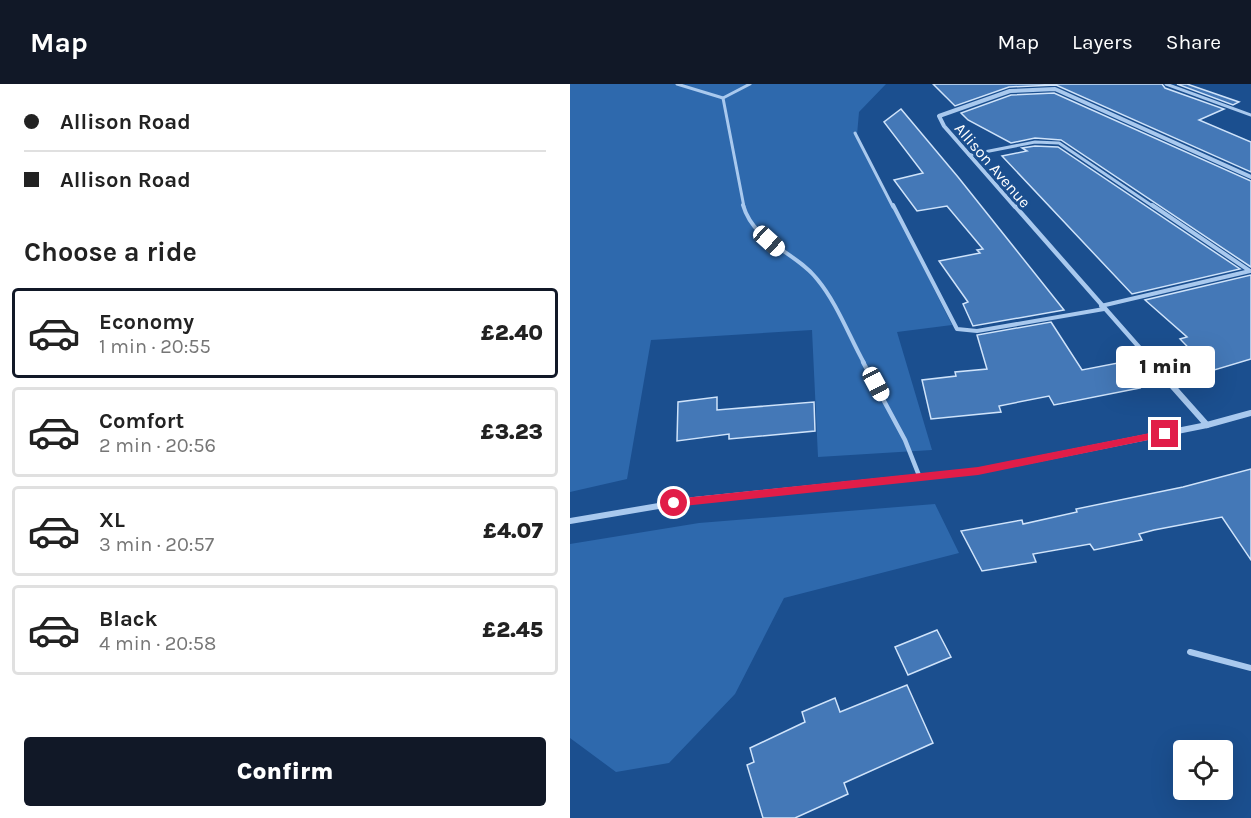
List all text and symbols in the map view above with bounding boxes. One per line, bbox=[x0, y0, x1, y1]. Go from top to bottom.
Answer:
text: Map bbox=[30, 26, 88, 59]
text: Map bbox=[997, 30, 1039, 54]
text: Layers bbox=[1072, 30, 1133, 54]
text: Share bbox=[1166, 30, 1221, 54]
text: Allison Road bbox=[60, 109, 191, 135]
street label: Allison Avenue bbox=[951, 119, 1035, 212]
text: Allison Road bbox=[60, 167, 191, 193]
car bbox=[750, 222, 788, 260]
text: Choose a ride bbox=[24, 236, 197, 268]
icon: car bbox=[27, 306, 81, 360]
text: Economy bbox=[99, 309, 194, 335]
text: £2.40 bbox=[481, 320, 543, 346]
text: 1 min · 20:55 bbox=[99, 335, 211, 358]
callout: 1 min bbox=[1116, 347, 1214, 389]
text: 1 min bbox=[1139, 355, 1192, 378]
car bbox=[860, 364, 892, 404]
icon: car bbox=[27, 405, 81, 459]
text: Comfort bbox=[99, 408, 184, 434]
text: £3.23 bbox=[481, 419, 543, 445]
route end bbox=[1151, 420, 1178, 447]
text: 2 min · 20:56 bbox=[99, 434, 216, 457]
route start bbox=[660, 489, 687, 516]
icon: car bbox=[27, 504, 81, 558]
text: XL bbox=[99, 507, 125, 533]
text: £4.07 bbox=[483, 518, 543, 544]
text: 3 min · 20:57 bbox=[99, 533, 214, 556]
icon: car bbox=[27, 603, 81, 657]
text: Black bbox=[99, 606, 158, 632]
text: £2.45 bbox=[482, 617, 543, 643]
text: 4 min · 20:58 bbox=[99, 632, 216, 655]
button: Confirm bbox=[24, 737, 546, 806]
map controls bbox=[1173, 740, 1233, 800]
button: locate bbox=[1173, 740, 1233, 800]

